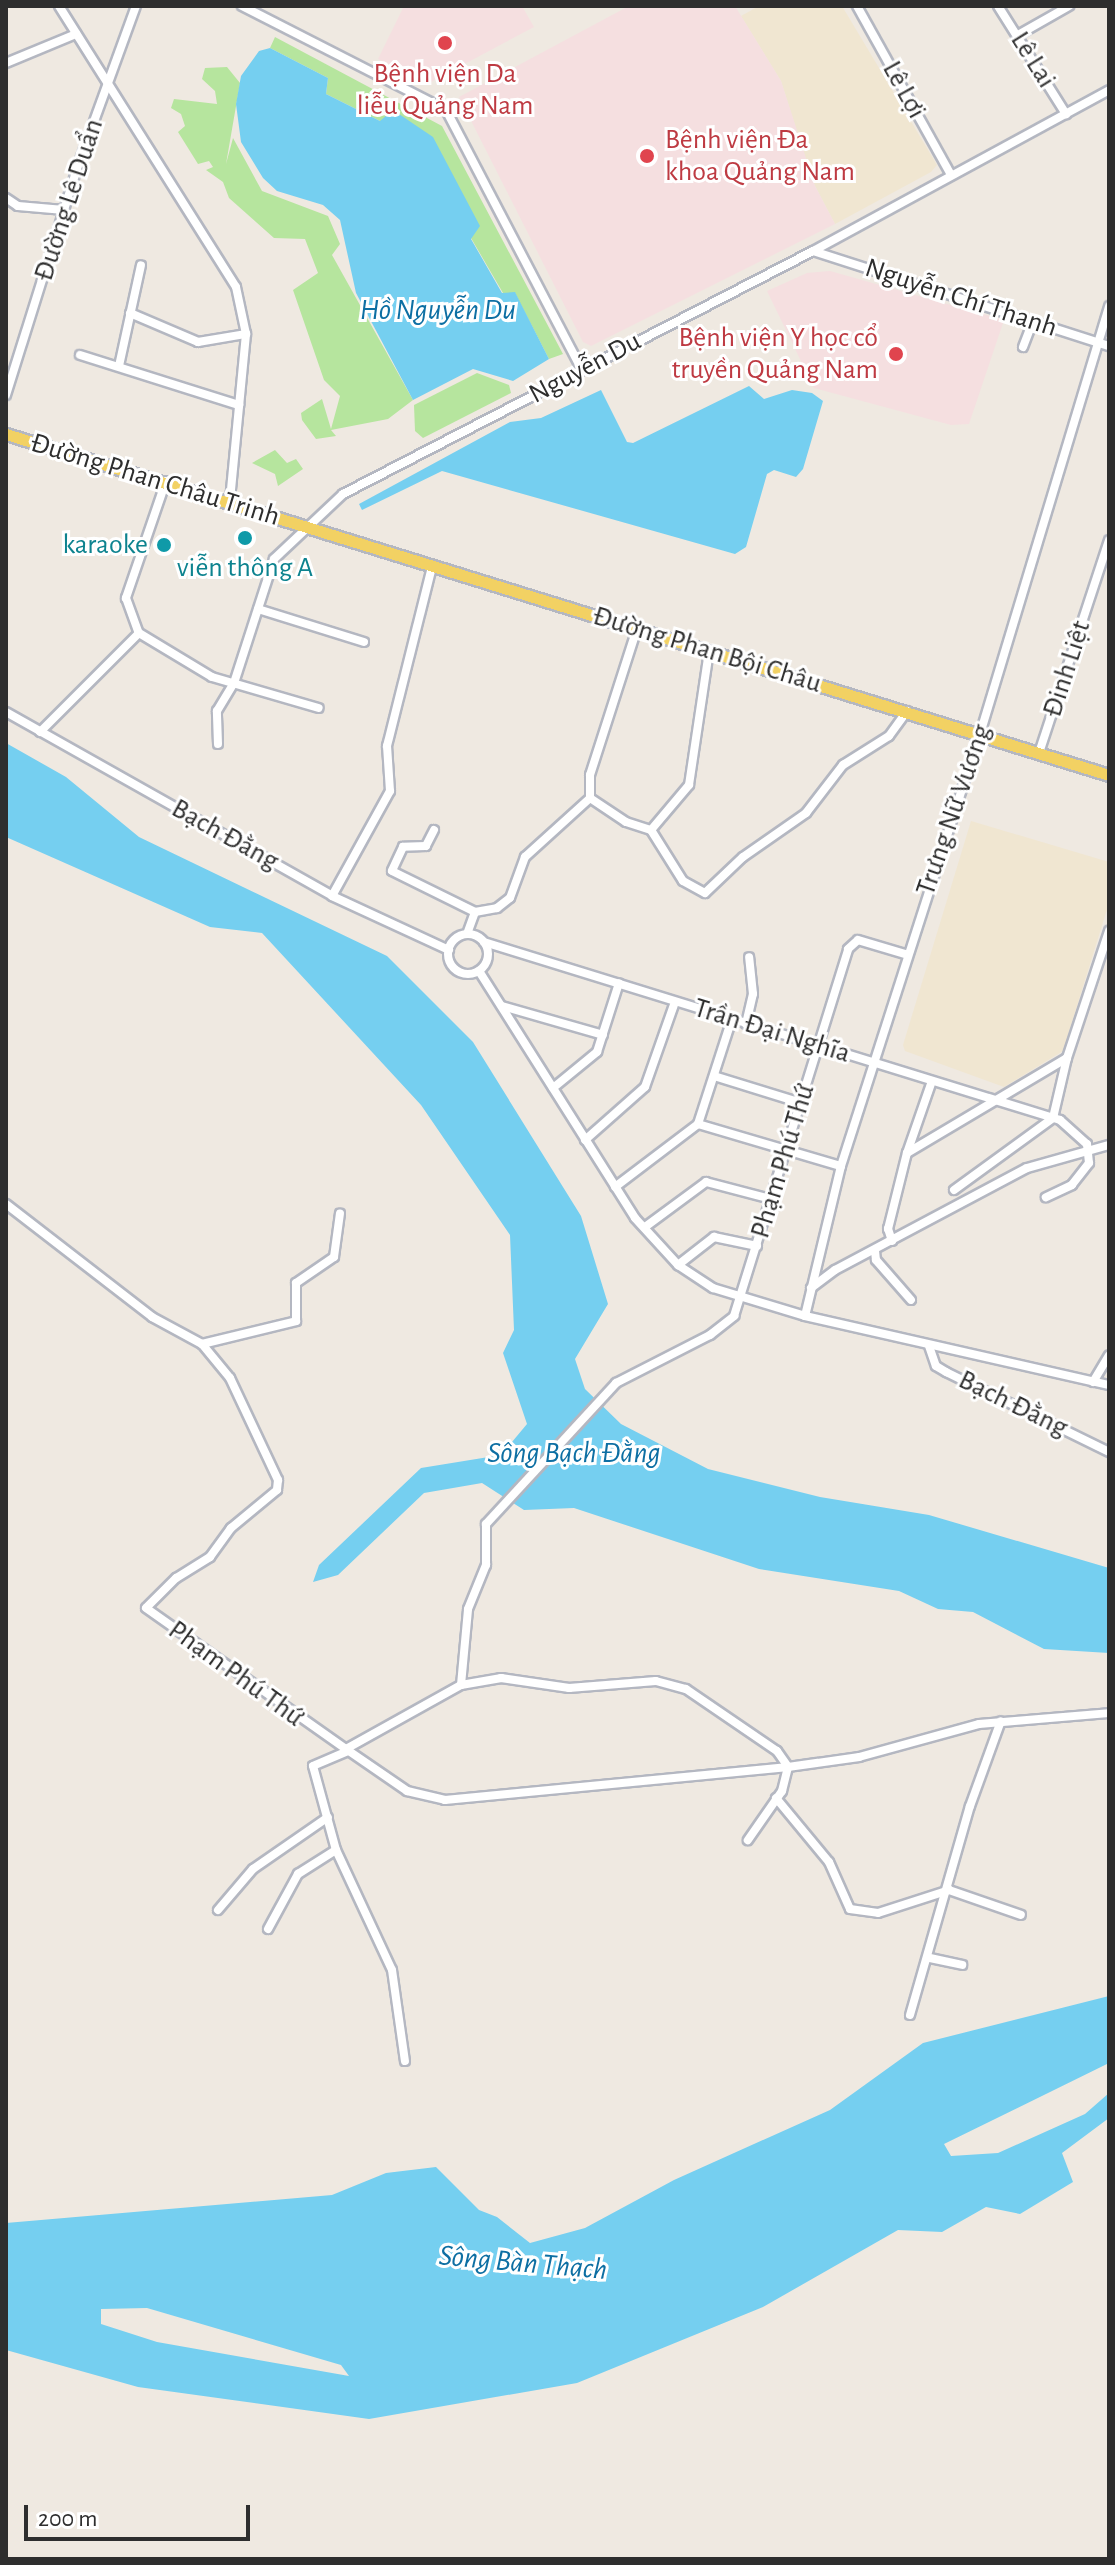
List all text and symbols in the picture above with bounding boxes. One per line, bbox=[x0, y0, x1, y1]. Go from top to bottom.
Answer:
street label: Lê Lai bbox=[1003, 26, 1063, 94]
marker: Bệnh viện Da liễu Quảng Nam bbox=[434, 32, 456, 54]
street label: Lê Lợi bbox=[875, 55, 933, 125]
place label: Bệnh viện Da liễu Quảng Nam bbox=[357, 57, 533, 123]
street label: Đường Lê Duẩn bbox=[27, 115, 111, 285]
place label: Bệnh viện Đa khoa Quảng Nam bbox=[665, 123, 855, 189]
marker: Bệnh viện Đa khoa Quảng Nam bbox=[636, 145, 658, 167]
street label: Nguyễn Chí Thanh bbox=[861, 251, 1061, 345]
water label: Hồ Nguyễn Du bbox=[360, 292, 516, 328]
place label: Bệnh viện Y học cổ truyền Quảng Nam bbox=[671, 321, 878, 387]
street label: Nguyễn Du bbox=[523, 325, 647, 411]
marker: Bệnh viện Y học cổ truyền Quảng Nam bbox=[885, 343, 907, 365]
street label: Đường Phan Châu Trinh bbox=[26, 426, 284, 534]
place label: karaoke bbox=[62, 528, 148, 562]
marker: viễn thông A bbox=[236, 529, 254, 547]
marker: karaoke bbox=[155, 536, 173, 554]
place label: viễn thông A bbox=[177, 551, 313, 585]
street label: Đường Phan Bội Châu bbox=[589, 599, 825, 701]
street label: Đinh Liệt bbox=[1036, 617, 1098, 721]
street label: Trưng Nữ Vương bbox=[909, 720, 999, 900]
street label: Bạch Đằng bbox=[166, 792, 284, 878]
street label: Trần Đại Nghĩa bbox=[690, 991, 854, 1071]
street label: Phạm Phú Thứ bbox=[744, 1080, 822, 1242]
street label: Bạch Đằng bbox=[953, 1363, 1073, 1445]
water label: Sông Bạch Đằng bbox=[487, 1435, 661, 1471]
street label: Phạm Phú Thứ bbox=[161, 1613, 311, 1735]
water label: Sông Bàn Thạch bbox=[437, 2238, 609, 2288]
scale bar bbox=[28, 2489, 254, 2539]
text: 200 m bbox=[38, 2507, 97, 2531]

